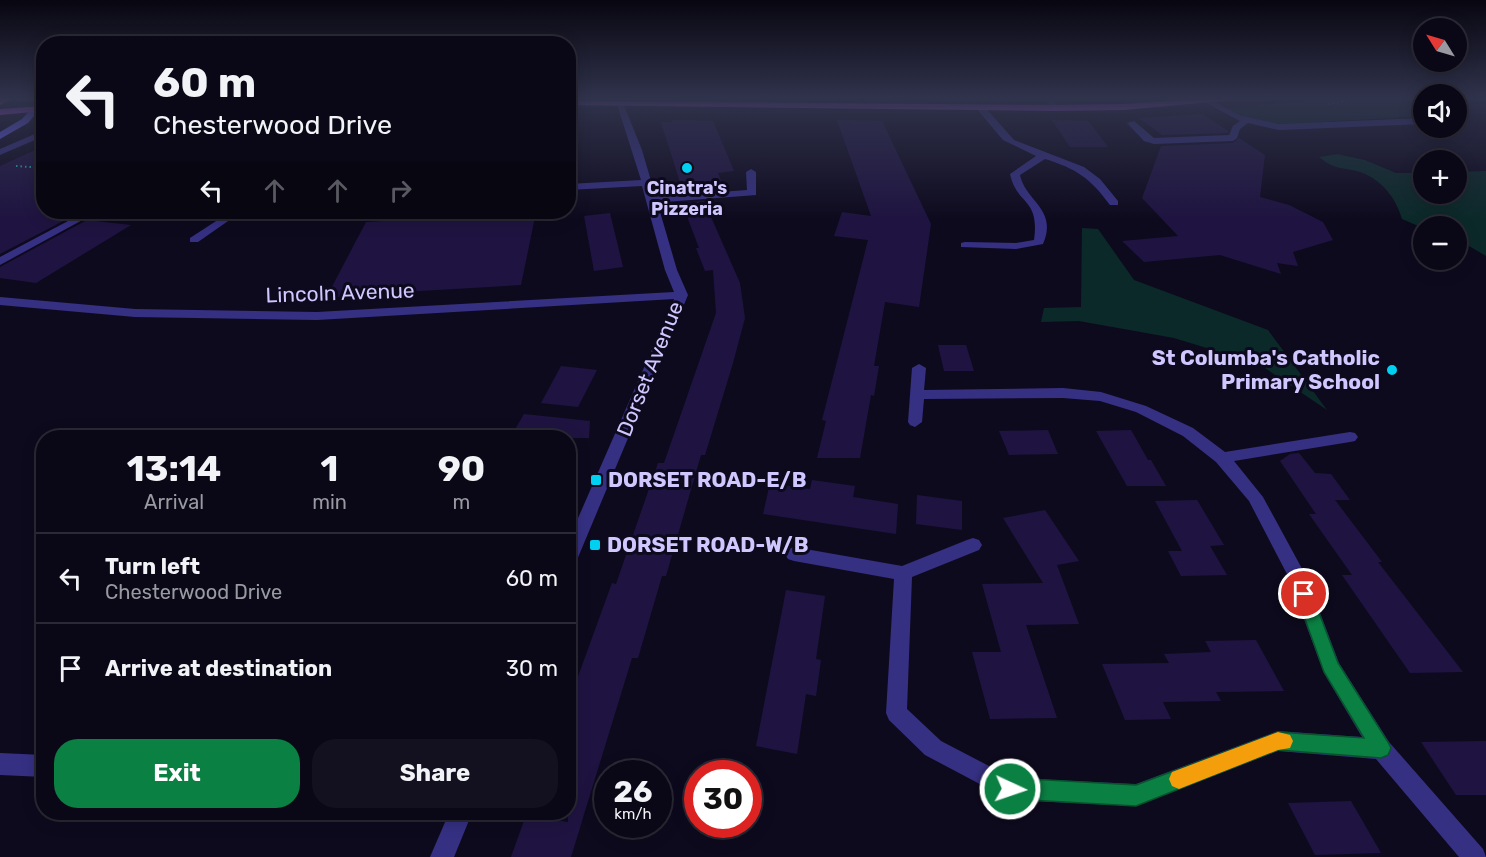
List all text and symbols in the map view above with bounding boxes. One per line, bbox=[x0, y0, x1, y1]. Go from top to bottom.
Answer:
north arrow bbox=[1413, 18, 1467, 72]
map controls bbox=[1413, 18, 1467, 270]
text: 60 m bbox=[153, 58, 256, 108]
icon: left bbox=[54, 60, 132, 138]
button: sound bbox=[1413, 84, 1467, 138]
text: Chesterwood Drive bbox=[153, 109, 392, 141]
button: + bbox=[1413, 150, 1467, 204]
marker: Cinatra's Pizzeria bbox=[680, 161, 694, 175]
icon: left bbox=[195, 174, 228, 207]
icon: ahead bbox=[258, 174, 291, 207]
icon: ahead bbox=[321, 174, 354, 207]
icon: right bbox=[384, 174, 417, 207]
place label: Cinatra's Pizzeria bbox=[647, 177, 727, 220]
button: − bbox=[1413, 216, 1467, 270]
street label: Lincoln Avenue bbox=[265, 277, 415, 308]
street label: Dorset Avenue bbox=[611, 298, 688, 440]
place label: St Columba's Catholic Primary School bbox=[1152, 345, 1380, 394]
marker: St Columba's Catholic Primary School bbox=[1385, 363, 1399, 377]
text: 13:14 bbox=[127, 447, 221, 490]
text: 1 bbox=[321, 447, 338, 490]
text: 90 bbox=[438, 447, 485, 490]
place label: DORSET ROAD-E/B bbox=[608, 467, 807, 492]
marker: DORSET ROAD-E/B bbox=[589, 473, 603, 487]
text: Arrival bbox=[144, 490, 204, 514]
text: min bbox=[312, 490, 347, 514]
text: m bbox=[453, 490, 470, 514]
place label: DORSET ROAD-W/B bbox=[607, 532, 809, 557]
marker: DORSET ROAD-W/B bbox=[588, 538, 602, 552]
text: Turn left bbox=[105, 553, 200, 580]
icon: left bbox=[54, 562, 87, 595]
text: 60 m bbox=[506, 565, 558, 592]
pin bbox=[1278, 568, 1329, 619]
icon: arrive bbox=[1287, 577, 1320, 610]
text: Chesterwood Drive bbox=[105, 580, 282, 604]
icon: arrive bbox=[54, 652, 87, 685]
text: Arrive at destination bbox=[105, 655, 332, 682]
text: 30 m bbox=[506, 655, 558, 682]
button: Exit bbox=[54, 739, 300, 808]
button: Share bbox=[312, 739, 558, 808]
position arrow bbox=[978, 757, 1042, 821]
speed limit sign: 30 bbox=[684, 760, 762, 838]
text: 26 bbox=[613, 774, 653, 810]
text: km/h bbox=[614, 805, 652, 823]

